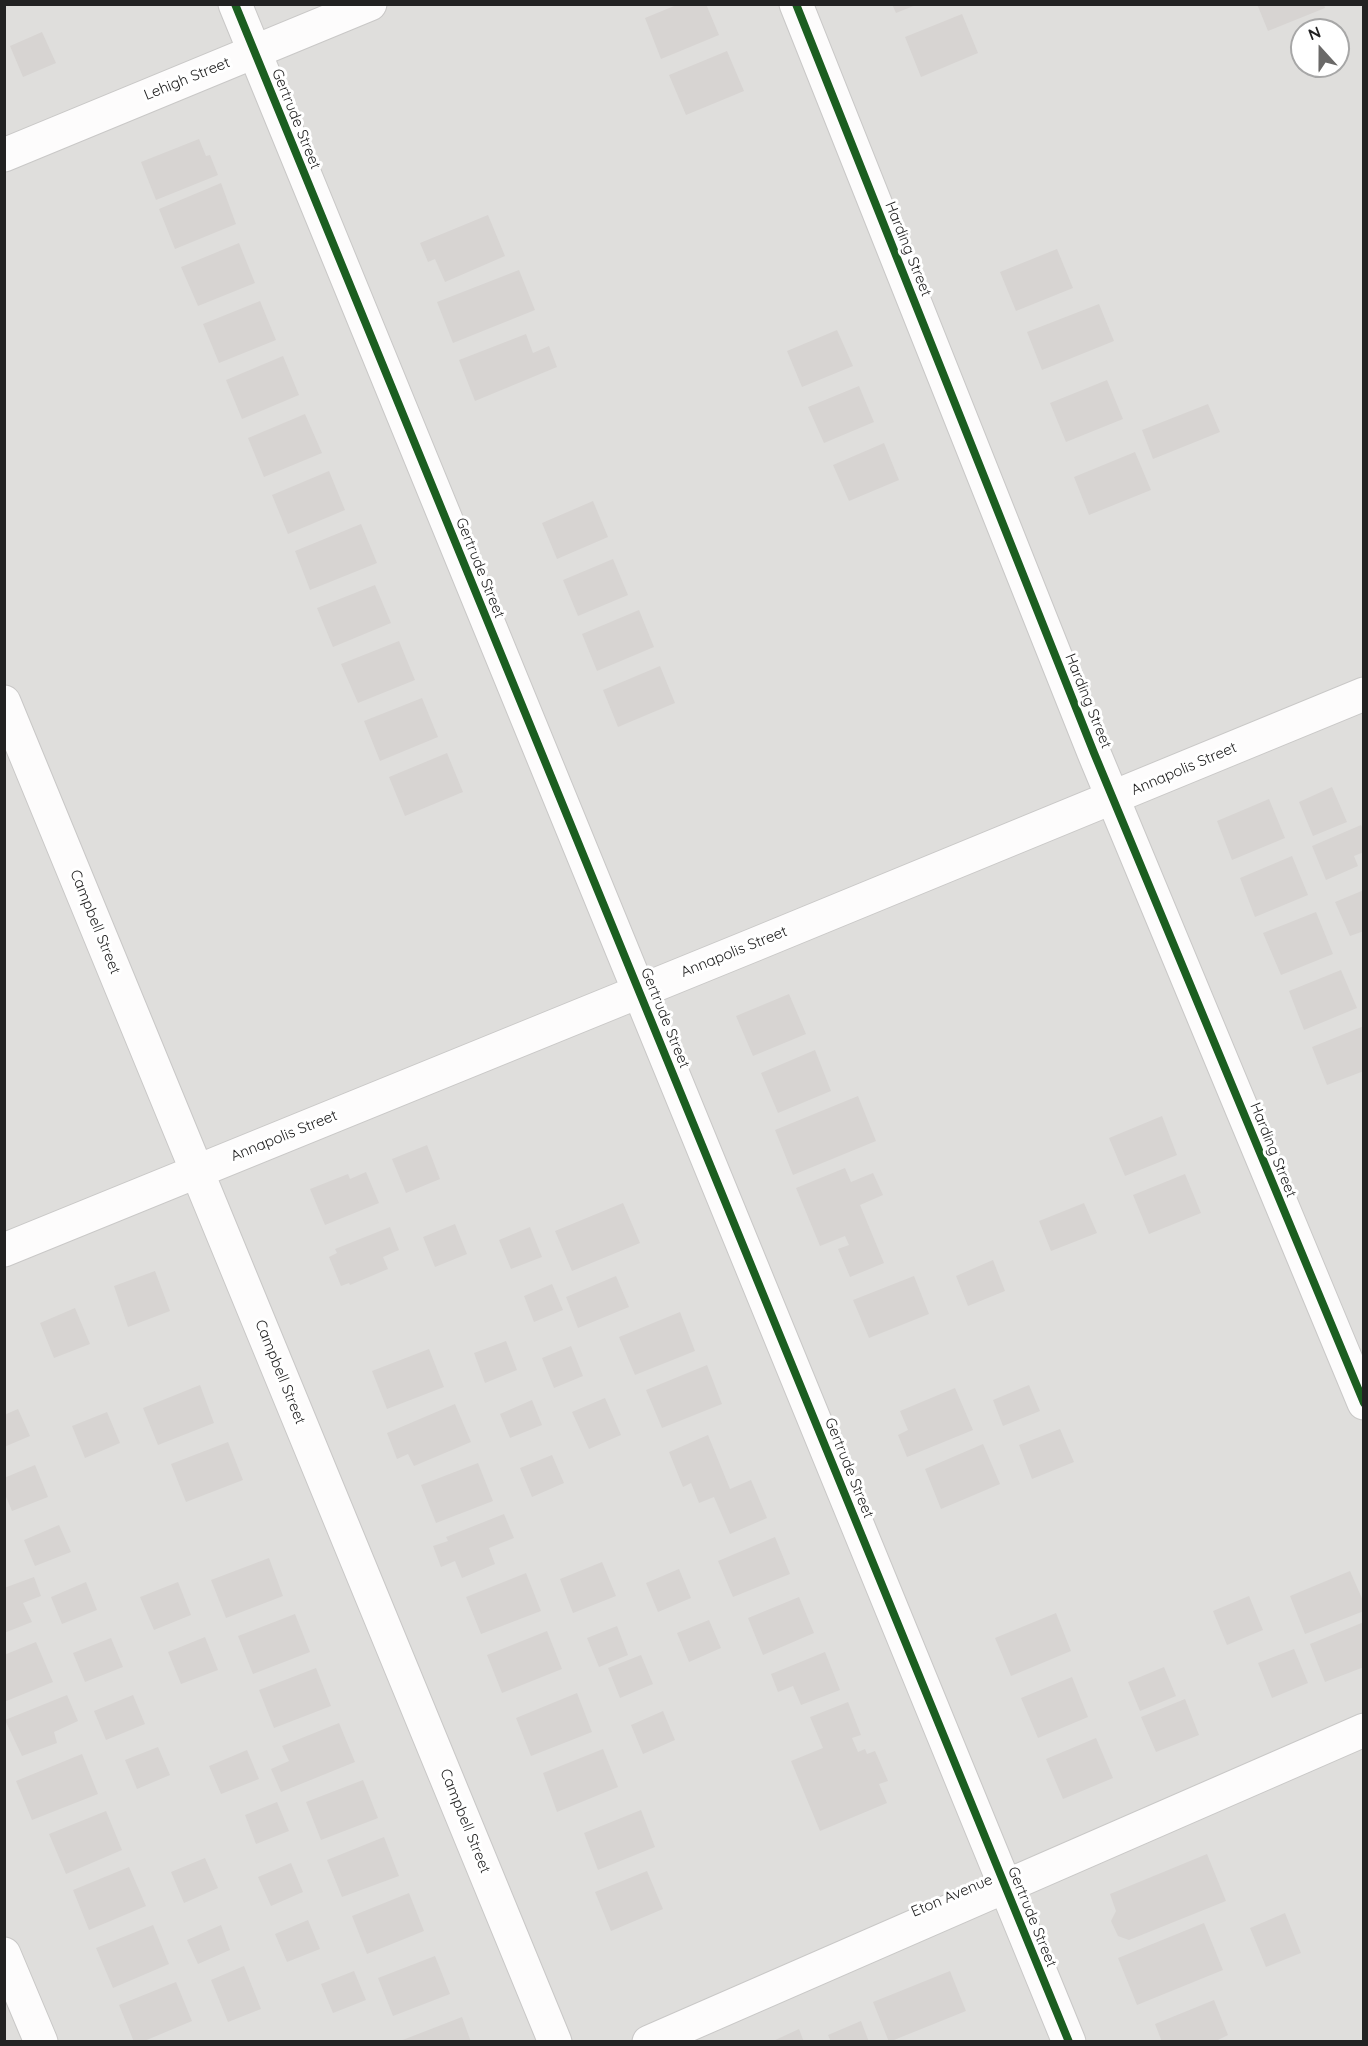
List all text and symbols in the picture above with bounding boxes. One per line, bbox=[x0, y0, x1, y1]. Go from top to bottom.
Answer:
north arrow bbox=[1290, 18, 1350, 78]
text: N bbox=[1305, 22, 1323, 45]
street label: Lehigh Street bbox=[141, 54, 233, 104]
street label: Gertrude Street bbox=[268, 66, 324, 172]
street label: Harding Street bbox=[881, 199, 935, 299]
street label: Gertrude Street bbox=[452, 515, 508, 621]
street label: Harding Street bbox=[1061, 651, 1115, 751]
street label: Annapolis Street bbox=[1128, 739, 1240, 799]
street label: Campbell Street bbox=[66, 867, 124, 977]
street label: Annapolis Street bbox=[678, 922, 790, 982]
street label: Gertrude Street bbox=[637, 965, 693, 1071]
street label: Harding Street bbox=[1246, 1100, 1300, 1200]
street label: Annapolis Street bbox=[228, 1106, 340, 1166]
street label: Campbell Street bbox=[251, 1317, 309, 1427]
street label: Gertrude Street bbox=[821, 1415, 877, 1521]
street label: Campbell Street bbox=[436, 1766, 494, 1876]
street label: Gertrude Street bbox=[1004, 1864, 1060, 1970]
street label: Eton Avenue bbox=[909, 1871, 995, 1921]

